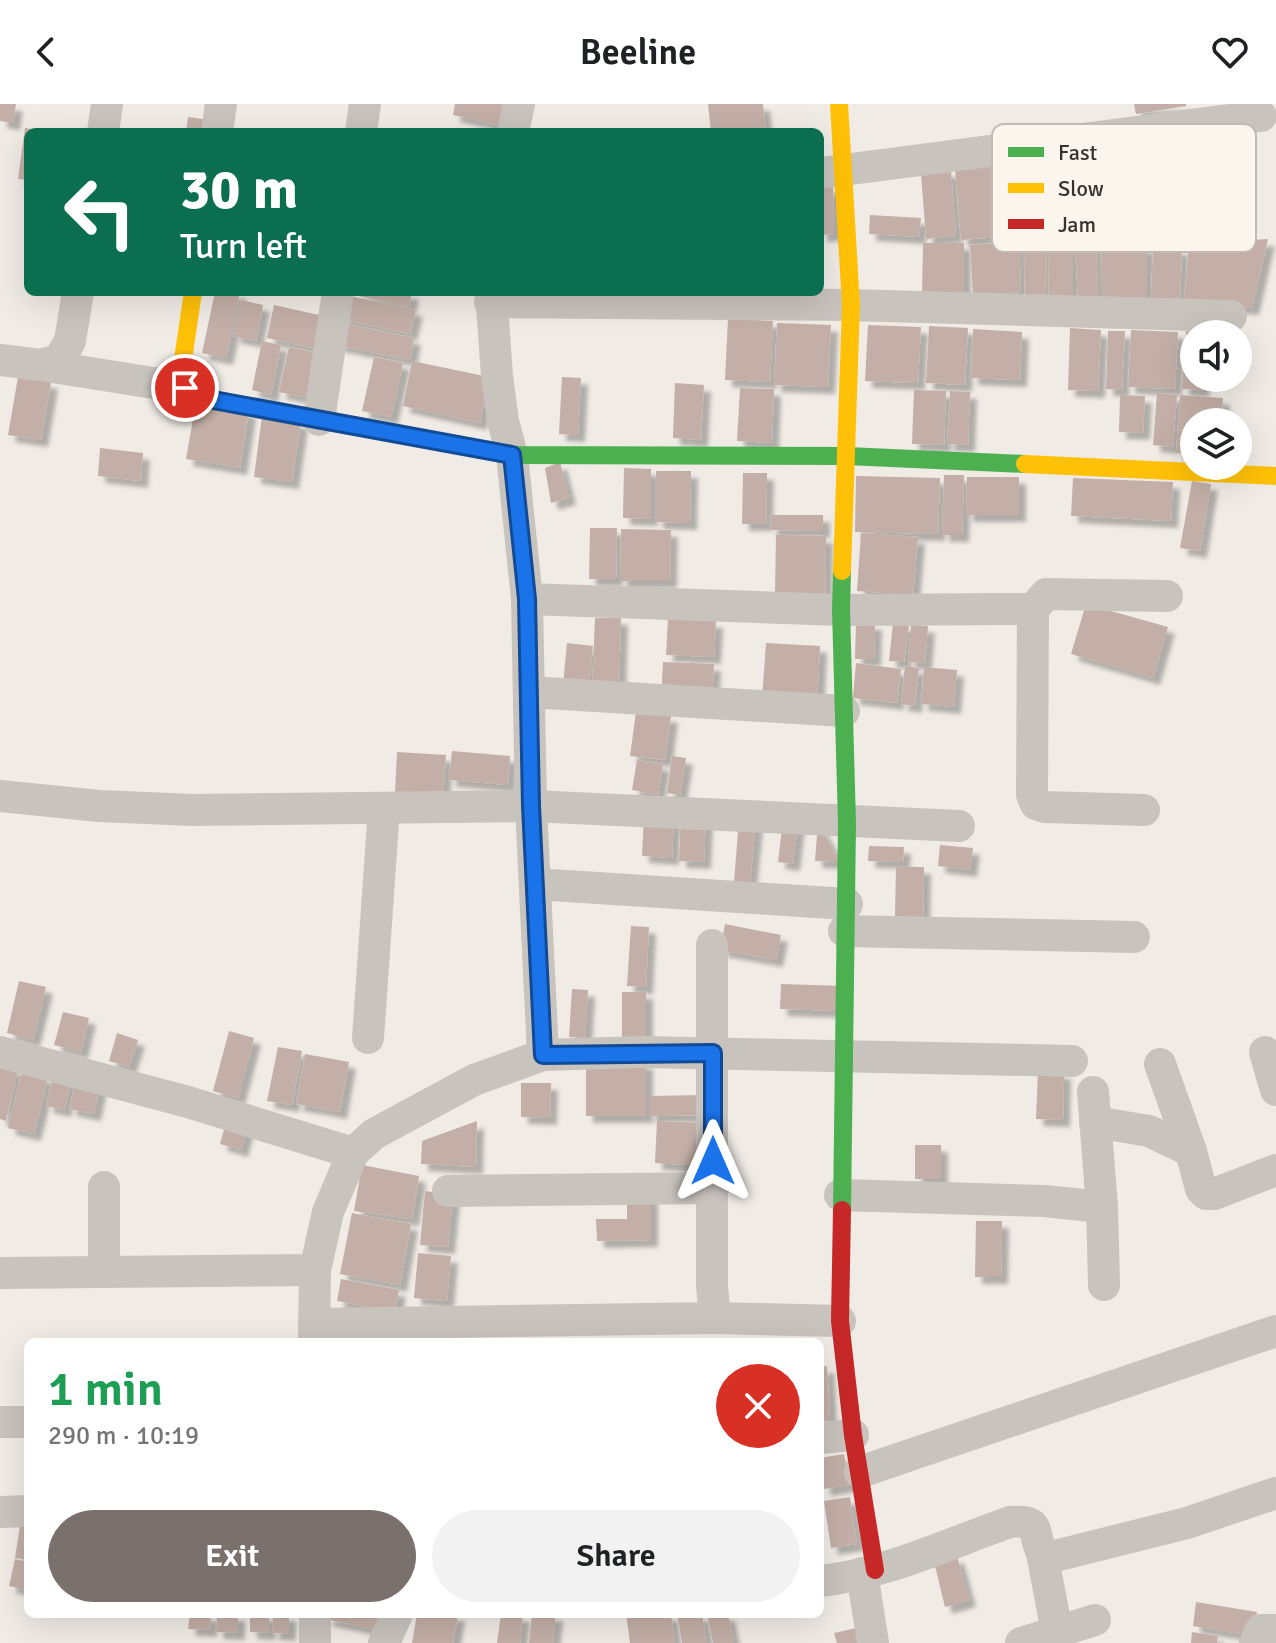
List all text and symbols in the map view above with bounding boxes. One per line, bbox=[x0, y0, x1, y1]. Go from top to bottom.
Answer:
icon: back bbox=[24, 30, 68, 74]
text: Beeline bbox=[580, 30, 696, 75]
icon: heart bbox=[1208, 30, 1252, 74]
legend bbox=[992, 124, 1256, 252]
text: Fast bbox=[1058, 139, 1098, 166]
text: 30 m bbox=[180, 155, 298, 224]
icon: left bbox=[48, 160, 152, 264]
text: Slow bbox=[1058, 175, 1104, 202]
text: Jam bbox=[1058, 211, 1096, 238]
text: Turn left bbox=[180, 224, 307, 269]
map controls bbox=[1180, 320, 1252, 480]
button: sound bbox=[1180, 320, 1252, 392]
pin bbox=[151, 354, 219, 422]
icon: arrive bbox=[163, 366, 207, 410]
button: layers bbox=[1180, 408, 1252, 480]
position arrow bbox=[671, 1119, 755, 1203]
text: 1 min bbox=[48, 1360, 163, 1419]
button: close bbox=[716, 1364, 800, 1448]
text: 290 m · 10:19 bbox=[48, 1420, 199, 1452]
button: Exit bbox=[48, 1510, 416, 1602]
button: Share bbox=[432, 1510, 800, 1602]

